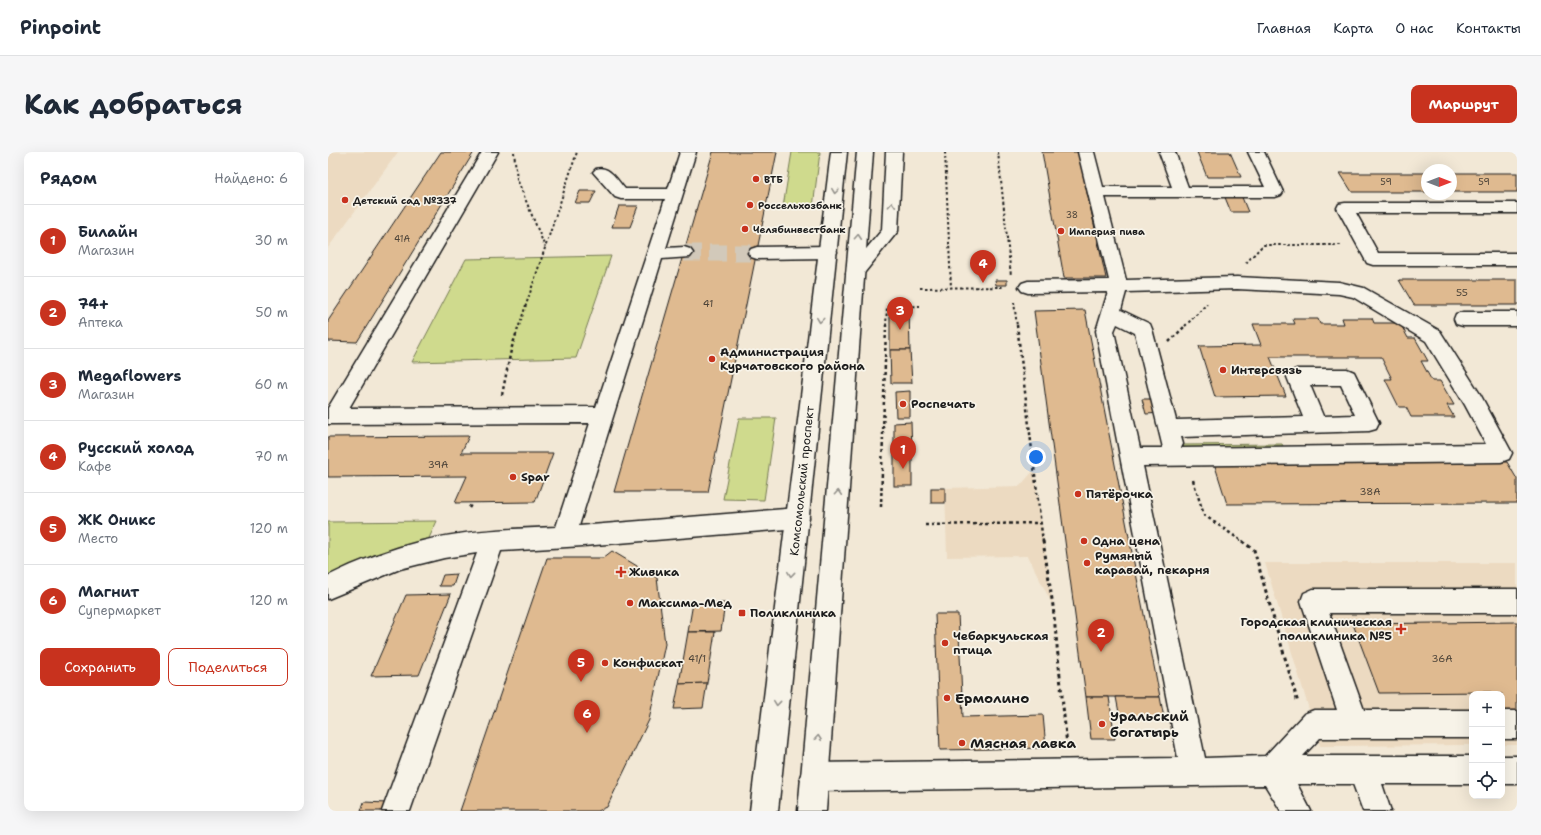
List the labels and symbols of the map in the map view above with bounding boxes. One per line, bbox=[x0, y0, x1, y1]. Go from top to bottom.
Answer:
north arrow bbox=[1421, 164, 1457, 200]
place label: ВТБ bbox=[764, 173, 783, 186]
marker: ВТБ bbox=[751, 174, 761, 184]
house number: 59 bbox=[1380, 176, 1392, 188]
house number: 59 bbox=[1478, 176, 1490, 188]
one-way arrow bbox=[831, 188, 840, 194]
place label: Детский сад №337 bbox=[353, 194, 457, 207]
marker: Детский сад №337 bbox=[340, 195, 350, 205]
place label: Россельхозбанк bbox=[758, 199, 843, 212]
marker: Россельхозбанк bbox=[745, 200, 755, 210]
one-way arrow bbox=[887, 202, 896, 208]
house number: 38 bbox=[1066, 209, 1078, 221]
place label: Челябинвестбанк bbox=[753, 223, 846, 236]
marker: Челябинвестбанк bbox=[740, 224, 750, 234]
place label: Империя пива bbox=[1069, 225, 1145, 238]
marker: Империя пива bbox=[1056, 226, 1066, 236]
house number: 41А bbox=[394, 233, 411, 245]
one-way arrow bbox=[853, 234, 862, 241]
pin: 4 bbox=[970, 250, 996, 283]
house number: 55 bbox=[1456, 286, 1468, 299]
house number: 41 bbox=[703, 297, 713, 310]
pin: 3 bbox=[887, 297, 913, 330]
one-way arrow bbox=[816, 317, 825, 323]
place label: Администрация Курчатовского района bbox=[720, 344, 866, 374]
marker: Администрация Курчатовского района bbox=[707, 354, 717, 364]
place label: Интерсвязь bbox=[1231, 362, 1302, 378]
marker: Интерсвязь bbox=[1218, 365, 1228, 375]
place label: Роспечать bbox=[911, 396, 976, 412]
marker: Роспечать bbox=[898, 399, 908, 409]
street label: Комсомольский проспект bbox=[786, 404, 818, 557]
pin: 1 bbox=[890, 436, 916, 469]
your location bbox=[1026, 447, 1046, 467]
house number: 39А bbox=[428, 458, 448, 471]
place label: Spar bbox=[521, 469, 550, 485]
marker: Spar bbox=[508, 472, 518, 482]
house number: 38А bbox=[1360, 485, 1380, 498]
place label: Пятёрочка bbox=[1086, 486, 1154, 502]
marker: Пятёрочка bbox=[1073, 489, 1083, 499]
one-way arrow bbox=[833, 490, 842, 496]
place label: Одна цена bbox=[1092, 533, 1161, 549]
marker: Одна цена bbox=[1079, 536, 1089, 546]
place label: Румяный каравай, пекарня bbox=[1095, 548, 1210, 578]
marker: Румяный каравай, пекарня bbox=[1082, 558, 1092, 568]
place label: Живика bbox=[629, 564, 680, 580]
marker: Живика bbox=[616, 567, 626, 577]
one-way arrow bbox=[787, 571, 796, 577]
place label: Максима-Мед bbox=[638, 595, 732, 611]
marker: Максима-Мед bbox=[625, 598, 635, 608]
place label: Поликлиника bbox=[750, 605, 837, 621]
marker: Поликлиника bbox=[737, 608, 747, 618]
place label: Городская клиническая поликлиника №5 bbox=[1240, 614, 1392, 644]
pin: 2 bbox=[1088, 619, 1114, 652]
marker: Городская клиническая поликлиника №5 bbox=[1395, 623, 1407, 635]
place label: Чебаркульская птица bbox=[953, 628, 1049, 658]
marker: Чебаркульская птица bbox=[940, 638, 950, 648]
pin: 5 bbox=[568, 649, 594, 682]
house number: 41/1 bbox=[688, 652, 706, 665]
house number: 36А bbox=[1431, 652, 1453, 665]
place label: Конфискат bbox=[613, 655, 684, 671]
marker: Конфискат bbox=[600, 658, 610, 668]
place label: Ермолино bbox=[955, 689, 1029, 707]
marker: Ермолино bbox=[942, 693, 952, 703]
pin: 6 bbox=[574, 700, 600, 733]
one-way arrow bbox=[772, 700, 781, 706]
place label: Уральский богатырь bbox=[1110, 707, 1189, 741]
marker: Уральский богатырь bbox=[1097, 719, 1107, 729]
place label: Мясная лавка bbox=[970, 734, 1076, 752]
one-way arrow bbox=[813, 735, 822, 741]
marker: Мясная лавка bbox=[957, 738, 967, 748]

